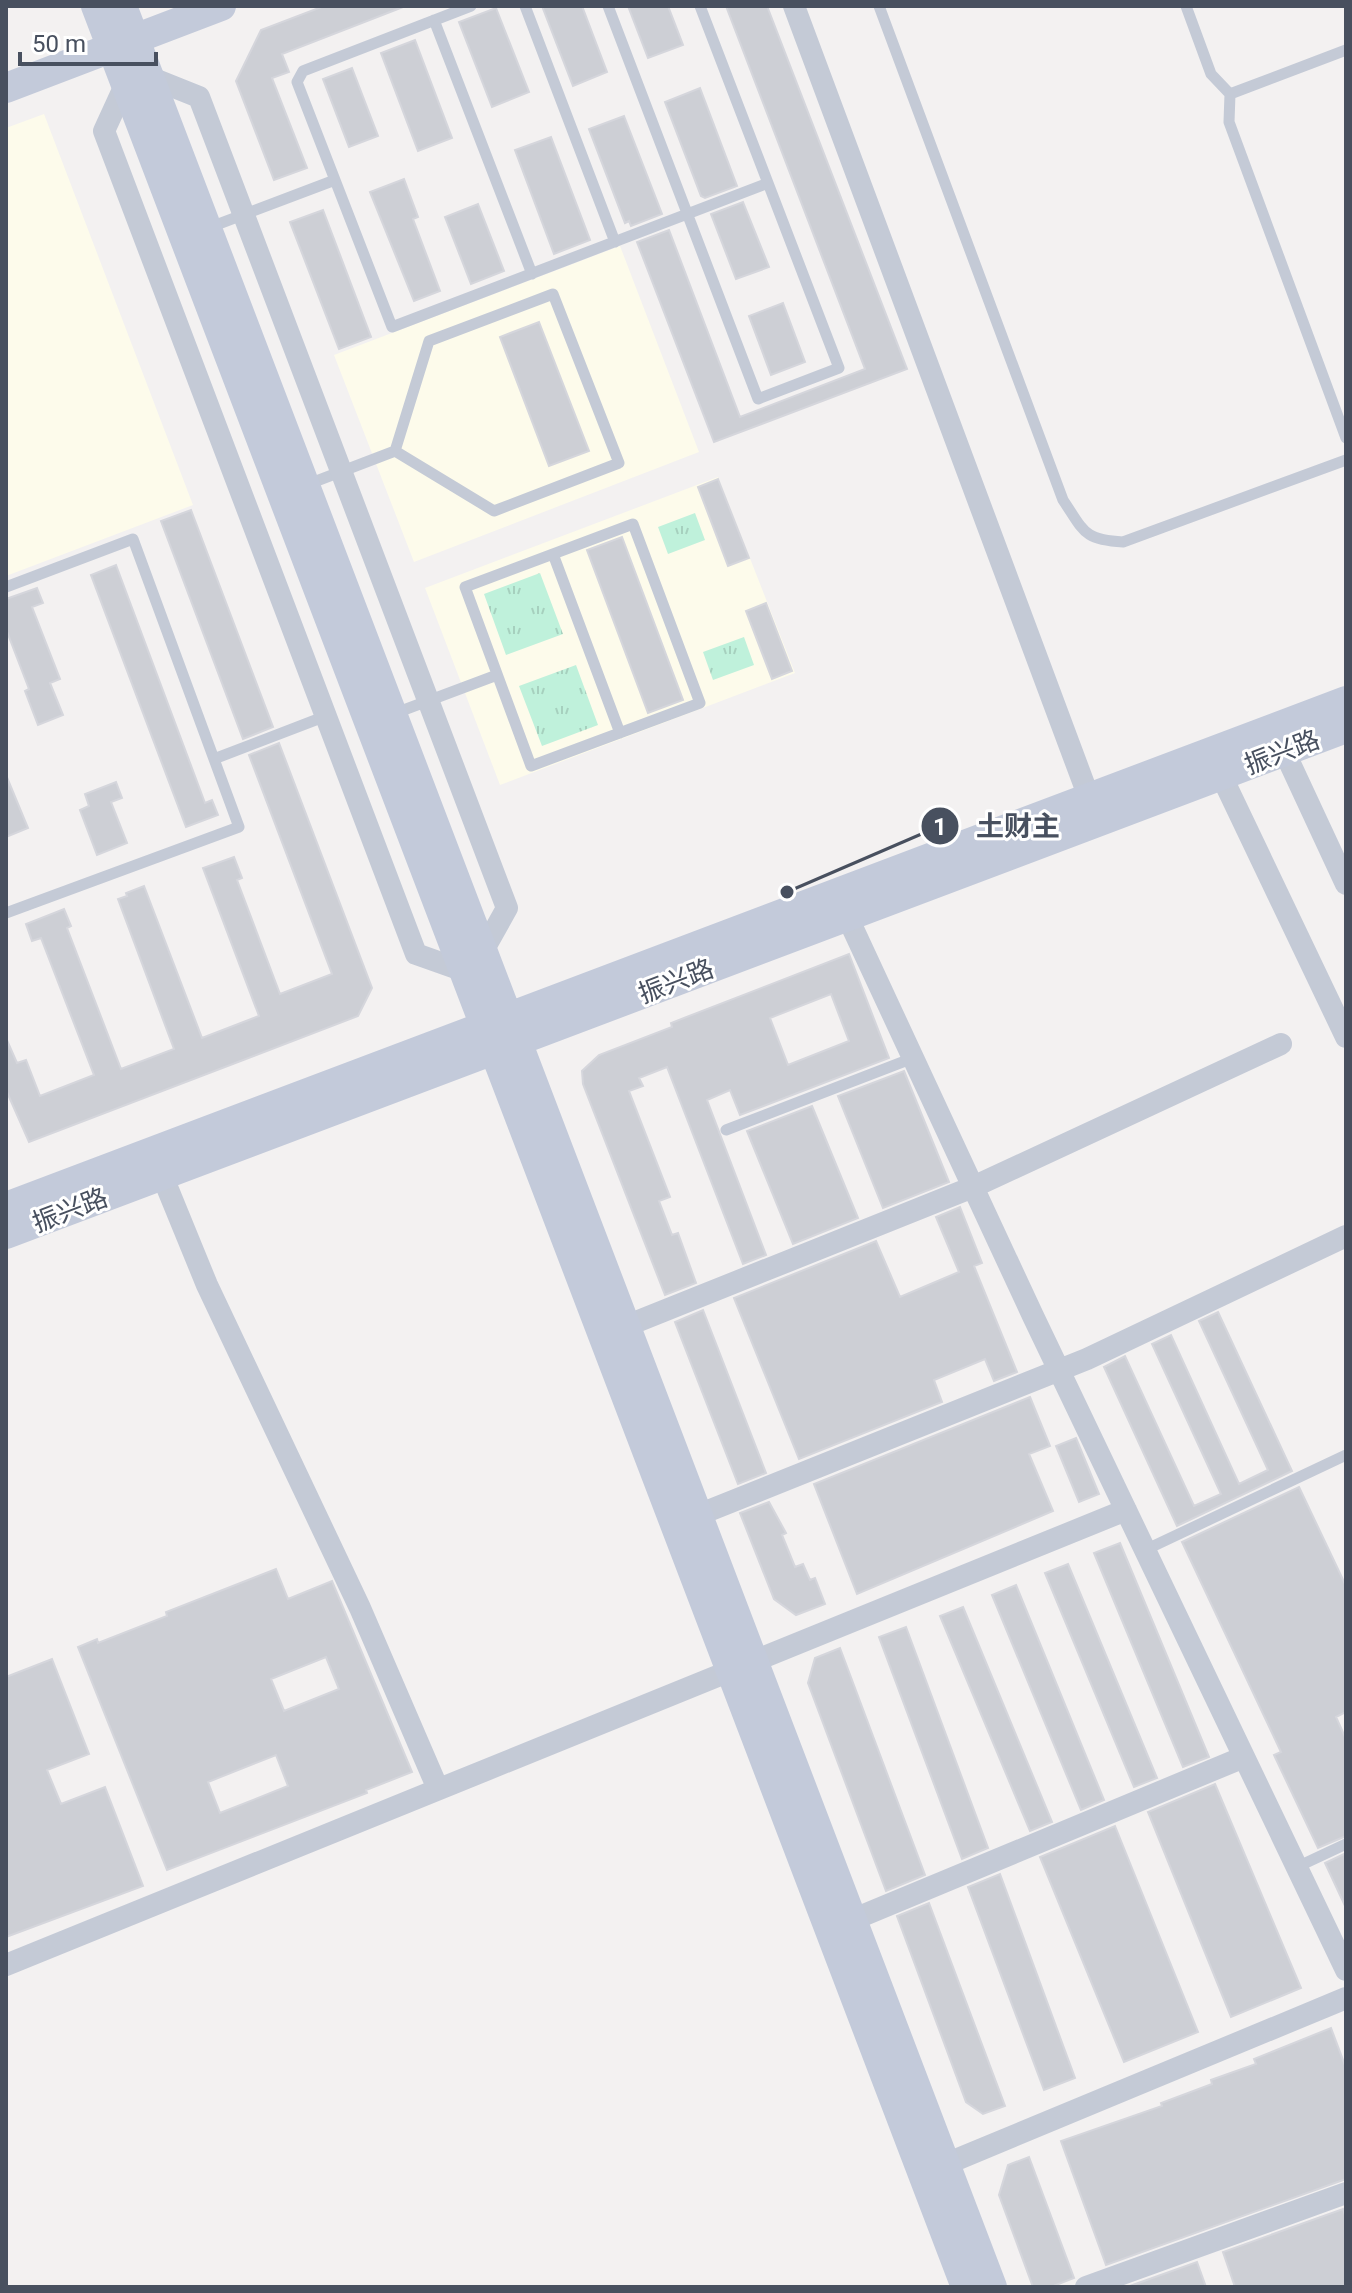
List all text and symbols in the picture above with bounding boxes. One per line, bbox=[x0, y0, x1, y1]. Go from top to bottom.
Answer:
scale bar bbox=[20, 16, 156, 66]
text: 50 m bbox=[32, 30, 86, 58]
street label: 振兴路 bbox=[1240, 724, 1324, 780]
callout: 土财主 bbox=[920, 800, 1076, 852]
text: 土财主 bbox=[976, 810, 1060, 843]
text: 1 bbox=[933, 813, 947, 841]
street label: 振兴路 bbox=[634, 953, 718, 1009]
street label: 振兴路 bbox=[28, 1182, 112, 1238]

